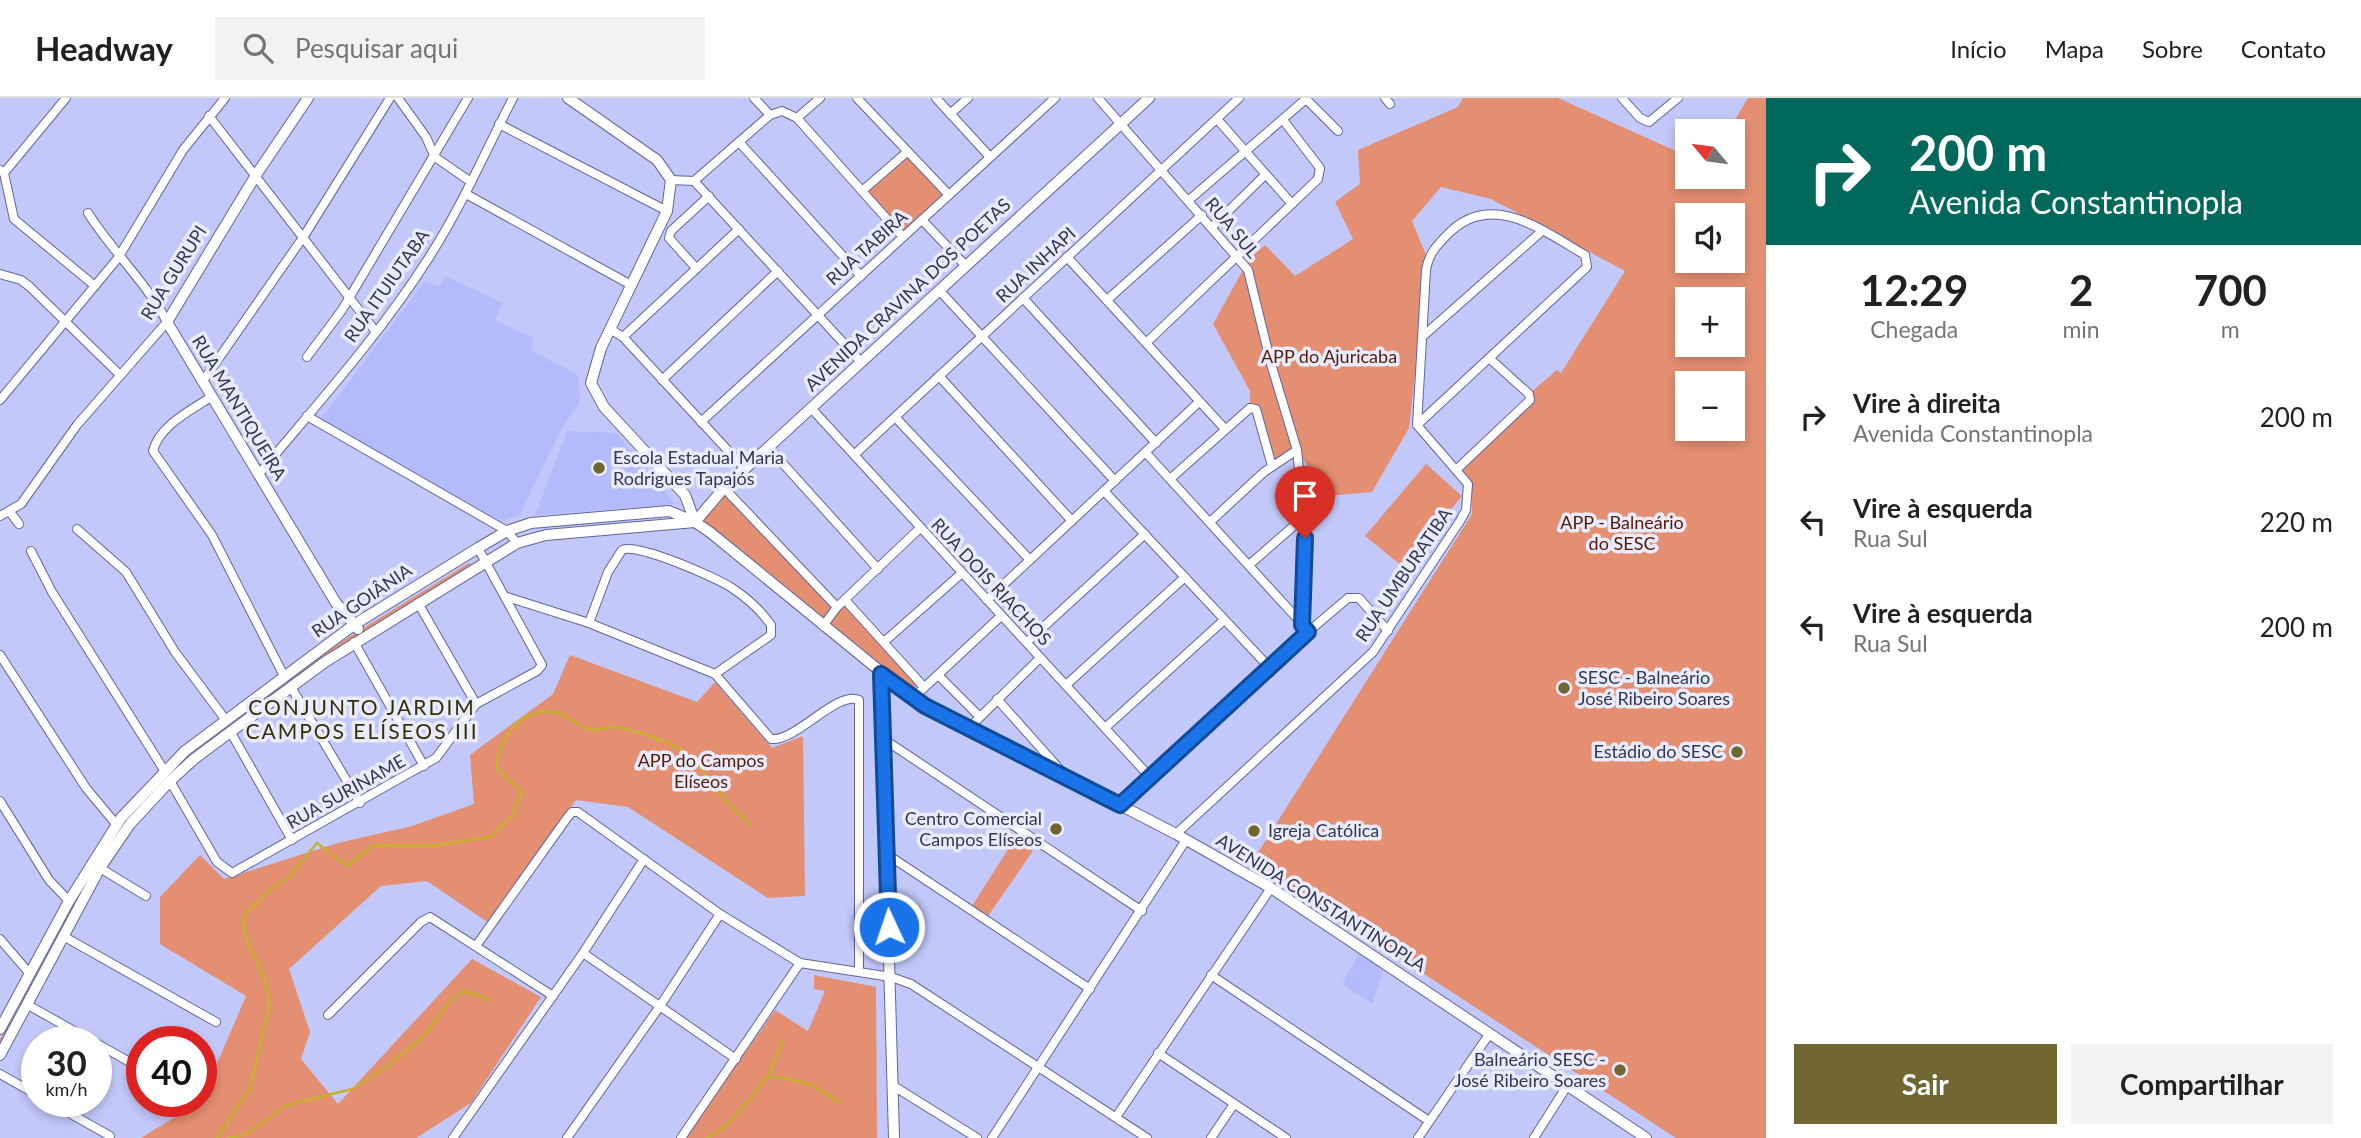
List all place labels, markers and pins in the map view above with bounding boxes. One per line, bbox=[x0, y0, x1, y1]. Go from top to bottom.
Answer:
place label: Escola Estadual Maria Rodrigues Tapajós bbox=[613, 446, 784, 489]
marker: Escola Estadual Maria Rodrigues Tapajós bbox=[591, 460, 607, 476]
pin bbox=[1275, 466, 1335, 538]
place label: SESC - Balneário José Ribeiro Soares bbox=[1578, 666, 1730, 709]
marker: SESC - Balneário José Ribeiro Soares bbox=[1556, 680, 1572, 696]
place label: Estádio do SESC bbox=[1593, 740, 1723, 762]
marker: Estádio do SESC bbox=[1729, 744, 1745, 760]
place label: Centro Comercial Campos Elíseos bbox=[905, 807, 1042, 850]
place label: Igreja Católica bbox=[1268, 819, 1379, 841]
marker: Centro Comercial Campos Elíseos bbox=[1048, 821, 1064, 837]
marker: Igreja Católica bbox=[1246, 823, 1262, 839]
place label: Balneário SESC - José Ribeiro Soares bbox=[1454, 1048, 1606, 1091]
marker: Balneário SESC - José Ribeiro Soares bbox=[1612, 1062, 1628, 1078]

